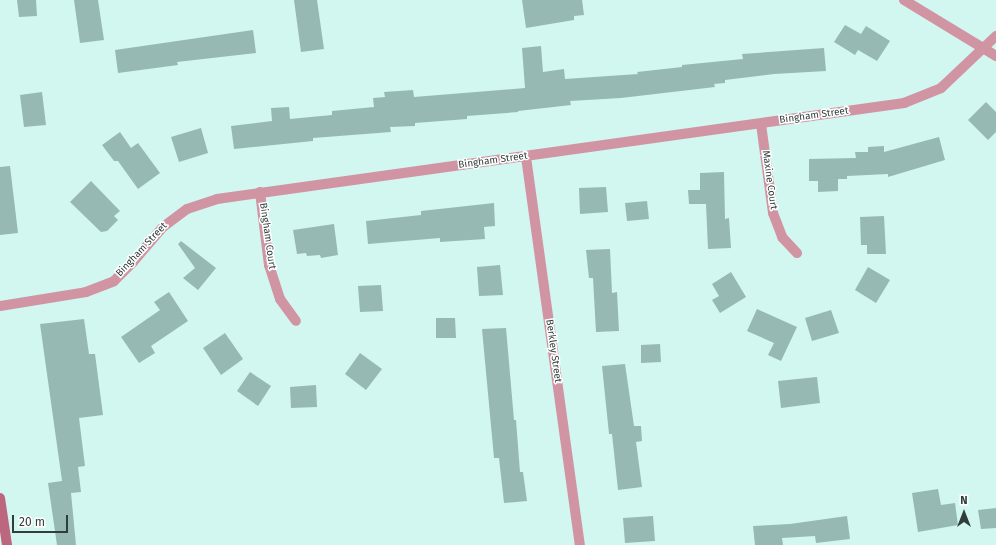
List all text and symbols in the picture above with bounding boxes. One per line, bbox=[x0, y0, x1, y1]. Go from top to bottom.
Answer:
street label: Bingham Street bbox=[779, 105, 849, 127]
street label: Bingham Street bbox=[458, 150, 528, 172]
street label: Maxine Court bbox=[759, 150, 779, 210]
street label: Bingham Court bbox=[256, 202, 278, 270]
street label: Bingham Street bbox=[114, 220, 170, 280]
street label: Berkley Street bbox=[543, 319, 563, 383]
north arrow bbox=[944, 493, 984, 533]
text: N bbox=[960, 494, 968, 507]
scale bar bbox=[14, 507, 70, 533]
text: 20 m bbox=[19, 515, 45, 529]

